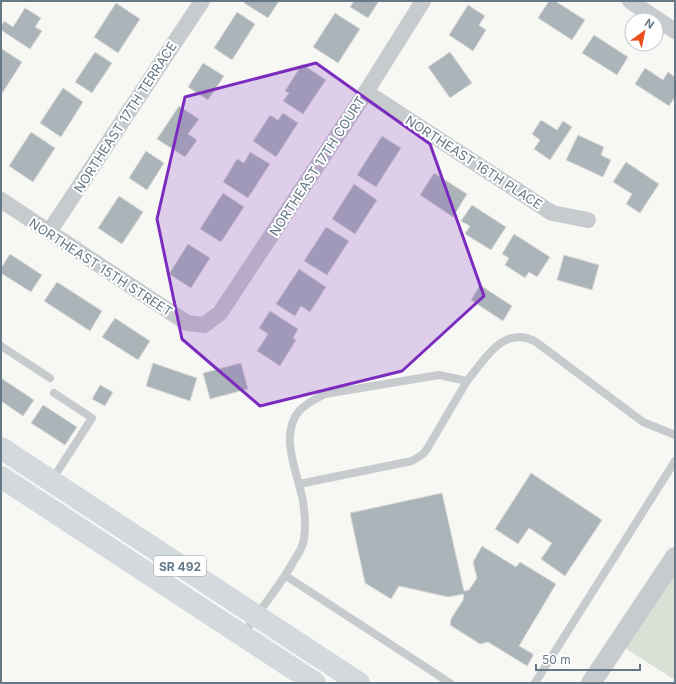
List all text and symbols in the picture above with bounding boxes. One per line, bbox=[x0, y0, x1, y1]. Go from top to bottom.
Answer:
north arrow bbox=[624, 12, 664, 52]
text: N bbox=[642, 15, 657, 32]
street label: NORTHEAST 17TH TERRACE bbox=[70, 39, 180, 195]
street label: NORTHEAST 17TH COURT bbox=[266, 93, 368, 239]
street label: NORTHEAST 16TH PLACE bbox=[403, 112, 545, 212]
street label: NORTHEAST 15TH STREET bbox=[26, 215, 176, 319]
road number: SR 492 bbox=[154, 556, 206, 576]
scale bar bbox=[536, 646, 640, 672]
text: 50 m bbox=[542, 652, 571, 667]

